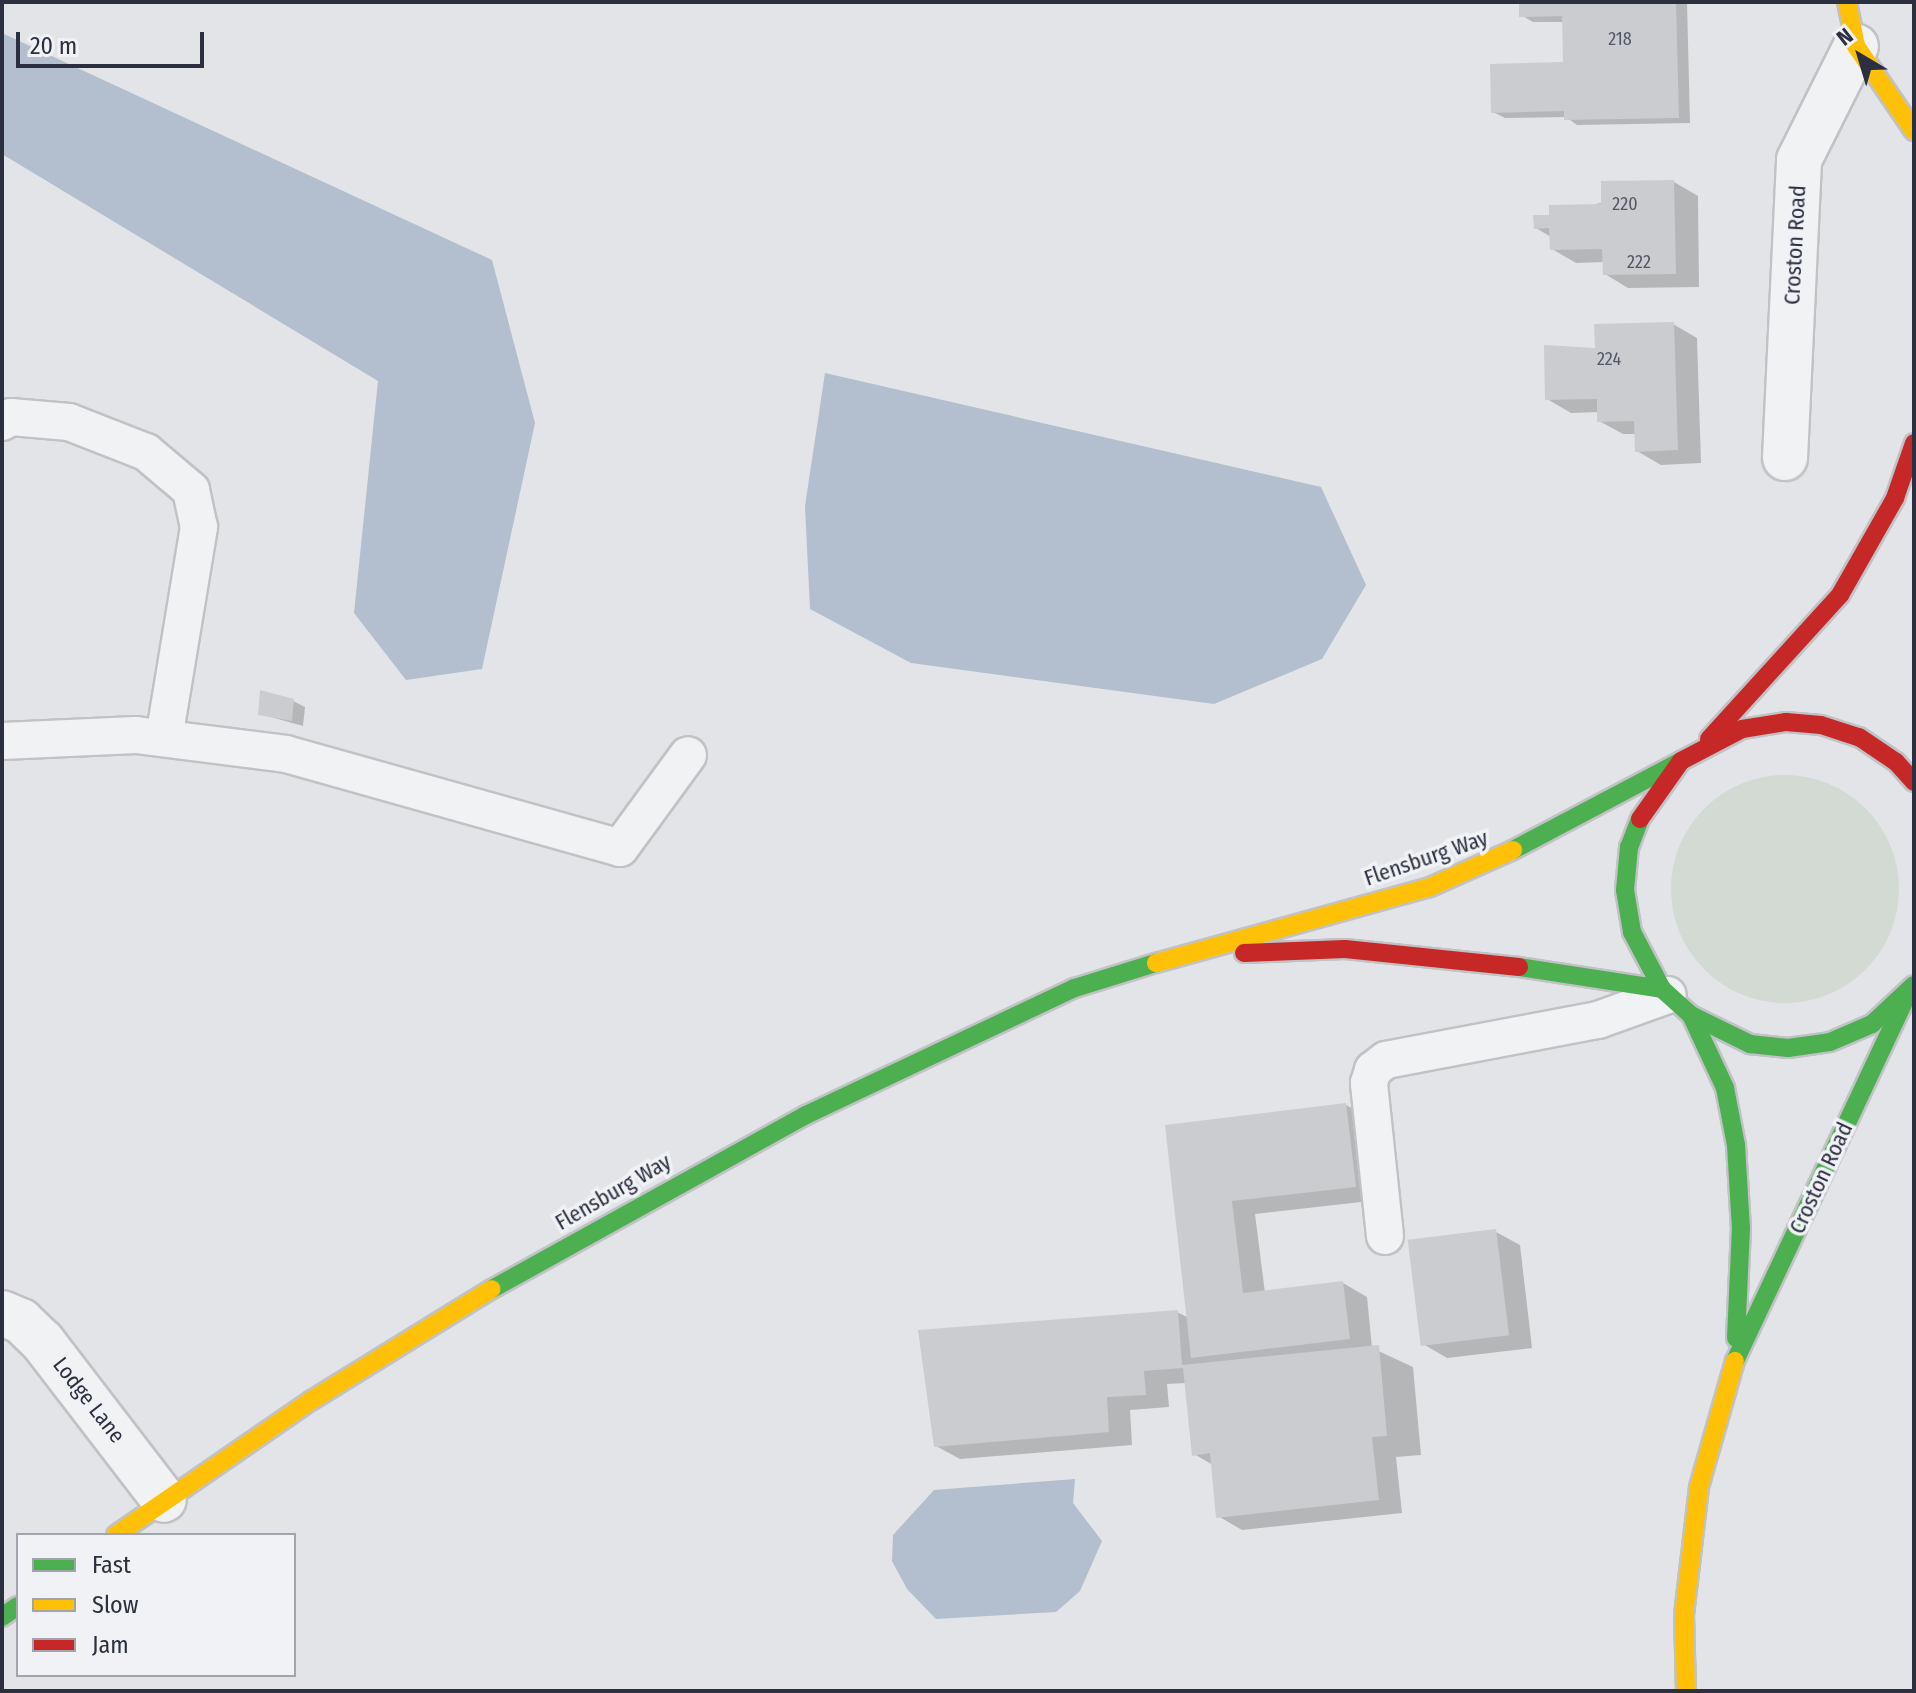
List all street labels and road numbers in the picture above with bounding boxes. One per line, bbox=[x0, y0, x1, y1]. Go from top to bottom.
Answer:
street label: Croston Road bbox=[1779, 185, 1811, 305]
street label: Flensburg Way bbox=[1361, 824, 1491, 892]
street label: Croston Road bbox=[1784, 1118, 1858, 1238]
street label: Flensburg Way bbox=[550, 1148, 676, 1236]
street label: Lodge Lane bbox=[47, 1352, 131, 1448]

